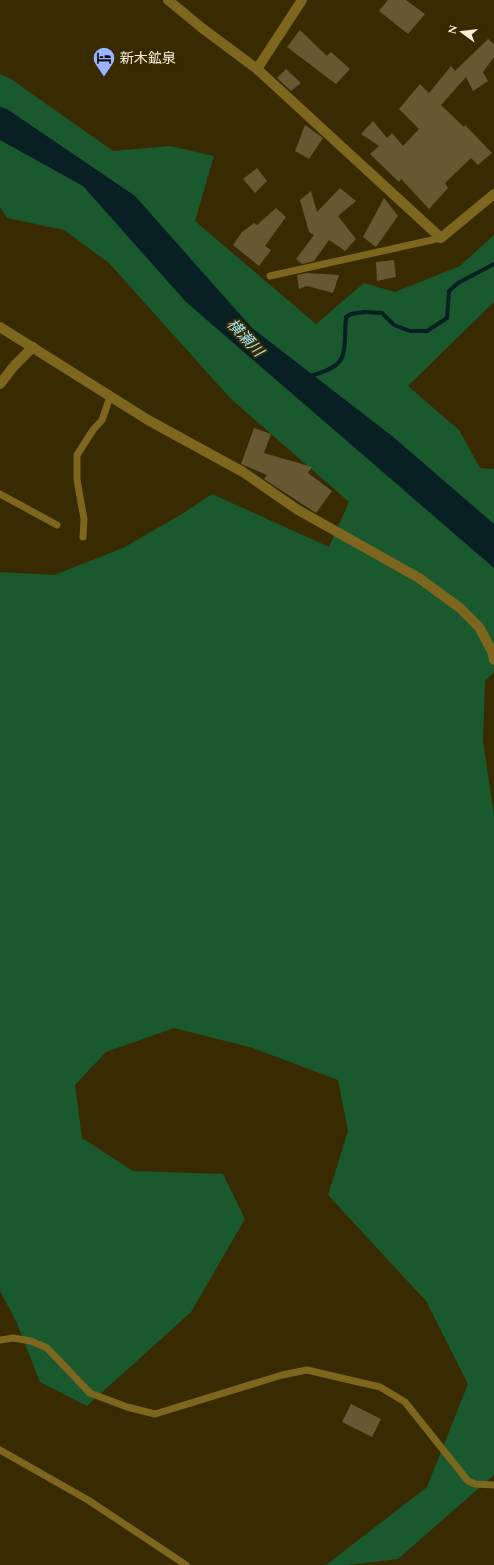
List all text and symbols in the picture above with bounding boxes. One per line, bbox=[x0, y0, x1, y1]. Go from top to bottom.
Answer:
north arrow bbox=[442, 12, 482, 52]
text: N bbox=[443, 23, 462, 36]
hotel icon: 新木鉱泉 bbox=[91, 45, 117, 78]
place label: 新木鉱泉 bbox=[120, 48, 176, 69]
water label: 横瀬川 bbox=[221, 314, 270, 364]

